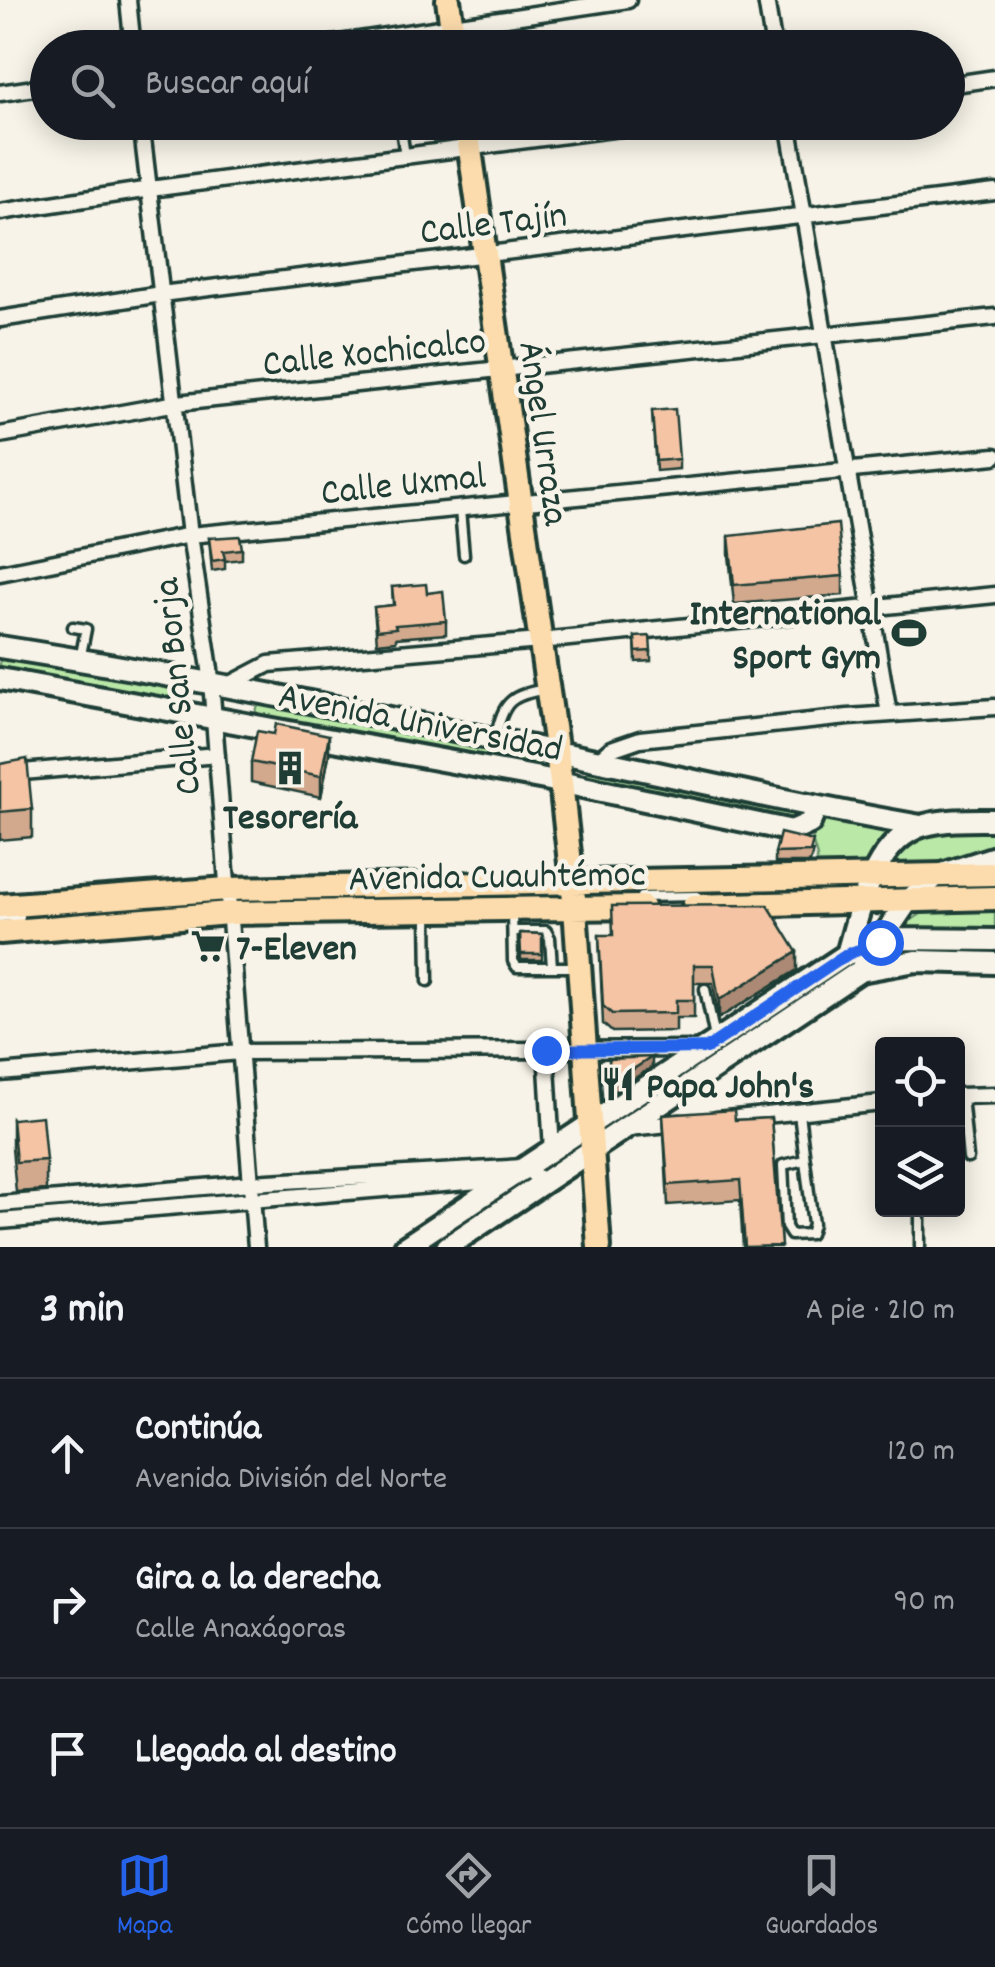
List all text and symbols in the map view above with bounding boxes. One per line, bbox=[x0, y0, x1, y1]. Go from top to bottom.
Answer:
search box bbox=[30, 30, 965, 140]
icon: search bbox=[65, 58, 120, 113]
text: Buscar aquí bbox=[145, 58, 309, 113]
street label: Calle Tajín bbox=[417, 190, 570, 263]
street label: Calle Xochicalco bbox=[260, 316, 489, 395]
street label: Ángel Urraza bbox=[500, 338, 581, 530]
street label: Calle Uxmal bbox=[318, 451, 489, 523]
street label: Calle San Borja bbox=[142, 574, 219, 798]
place label: International Sport Gym bbox=[689, 589, 882, 688]
sports icon: International Sport Gym bbox=[890, 614, 928, 652]
street label: Avenida Universidad bbox=[273, 671, 567, 780]
building icon: Tesorería bbox=[271, 749, 309, 787]
place label: Tesorería bbox=[223, 793, 358, 848]
street label: Avenida Cuauhtémoc bbox=[348, 849, 646, 910]
route start bbox=[858, 920, 904, 966]
place label: 7-Eleven bbox=[236, 924, 357, 979]
supermarket icon: 7-Eleven bbox=[189, 927, 227, 965]
route end bbox=[524, 1028, 570, 1074]
map controls bbox=[875, 1037, 965, 1217]
button: locate bbox=[875, 1037, 965, 1127]
place label: Papa John's bbox=[646, 1062, 814, 1117]
restaurant icon: Papa John's bbox=[599, 1065, 637, 1103]
button: layers bbox=[875, 1127, 965, 1217]
text: 3 min bbox=[40, 1282, 124, 1342]
text: A pie · 210 m bbox=[806, 1289, 955, 1335]
text: Continúa bbox=[135, 1403, 261, 1458]
icon: ahead bbox=[40, 1426, 95, 1481]
text: 120 m bbox=[887, 1430, 955, 1476]
text: Avenida División del Norte bbox=[135, 1458, 447, 1504]
text: Gira a la derecha bbox=[135, 1553, 380, 1608]
icon: right bbox=[40, 1576, 95, 1631]
text: 90 m bbox=[894, 1580, 955, 1626]
text: Calle Anaxágoras bbox=[135, 1608, 346, 1654]
icon: arrive bbox=[40, 1726, 95, 1781]
text: Llegada al destino bbox=[135, 1726, 397, 1781]
tab: Mapa bbox=[117, 1848, 172, 1948]
tab: Cómo llegar bbox=[406, 1848, 532, 1948]
tab: Guardados bbox=[765, 1848, 878, 1948]

